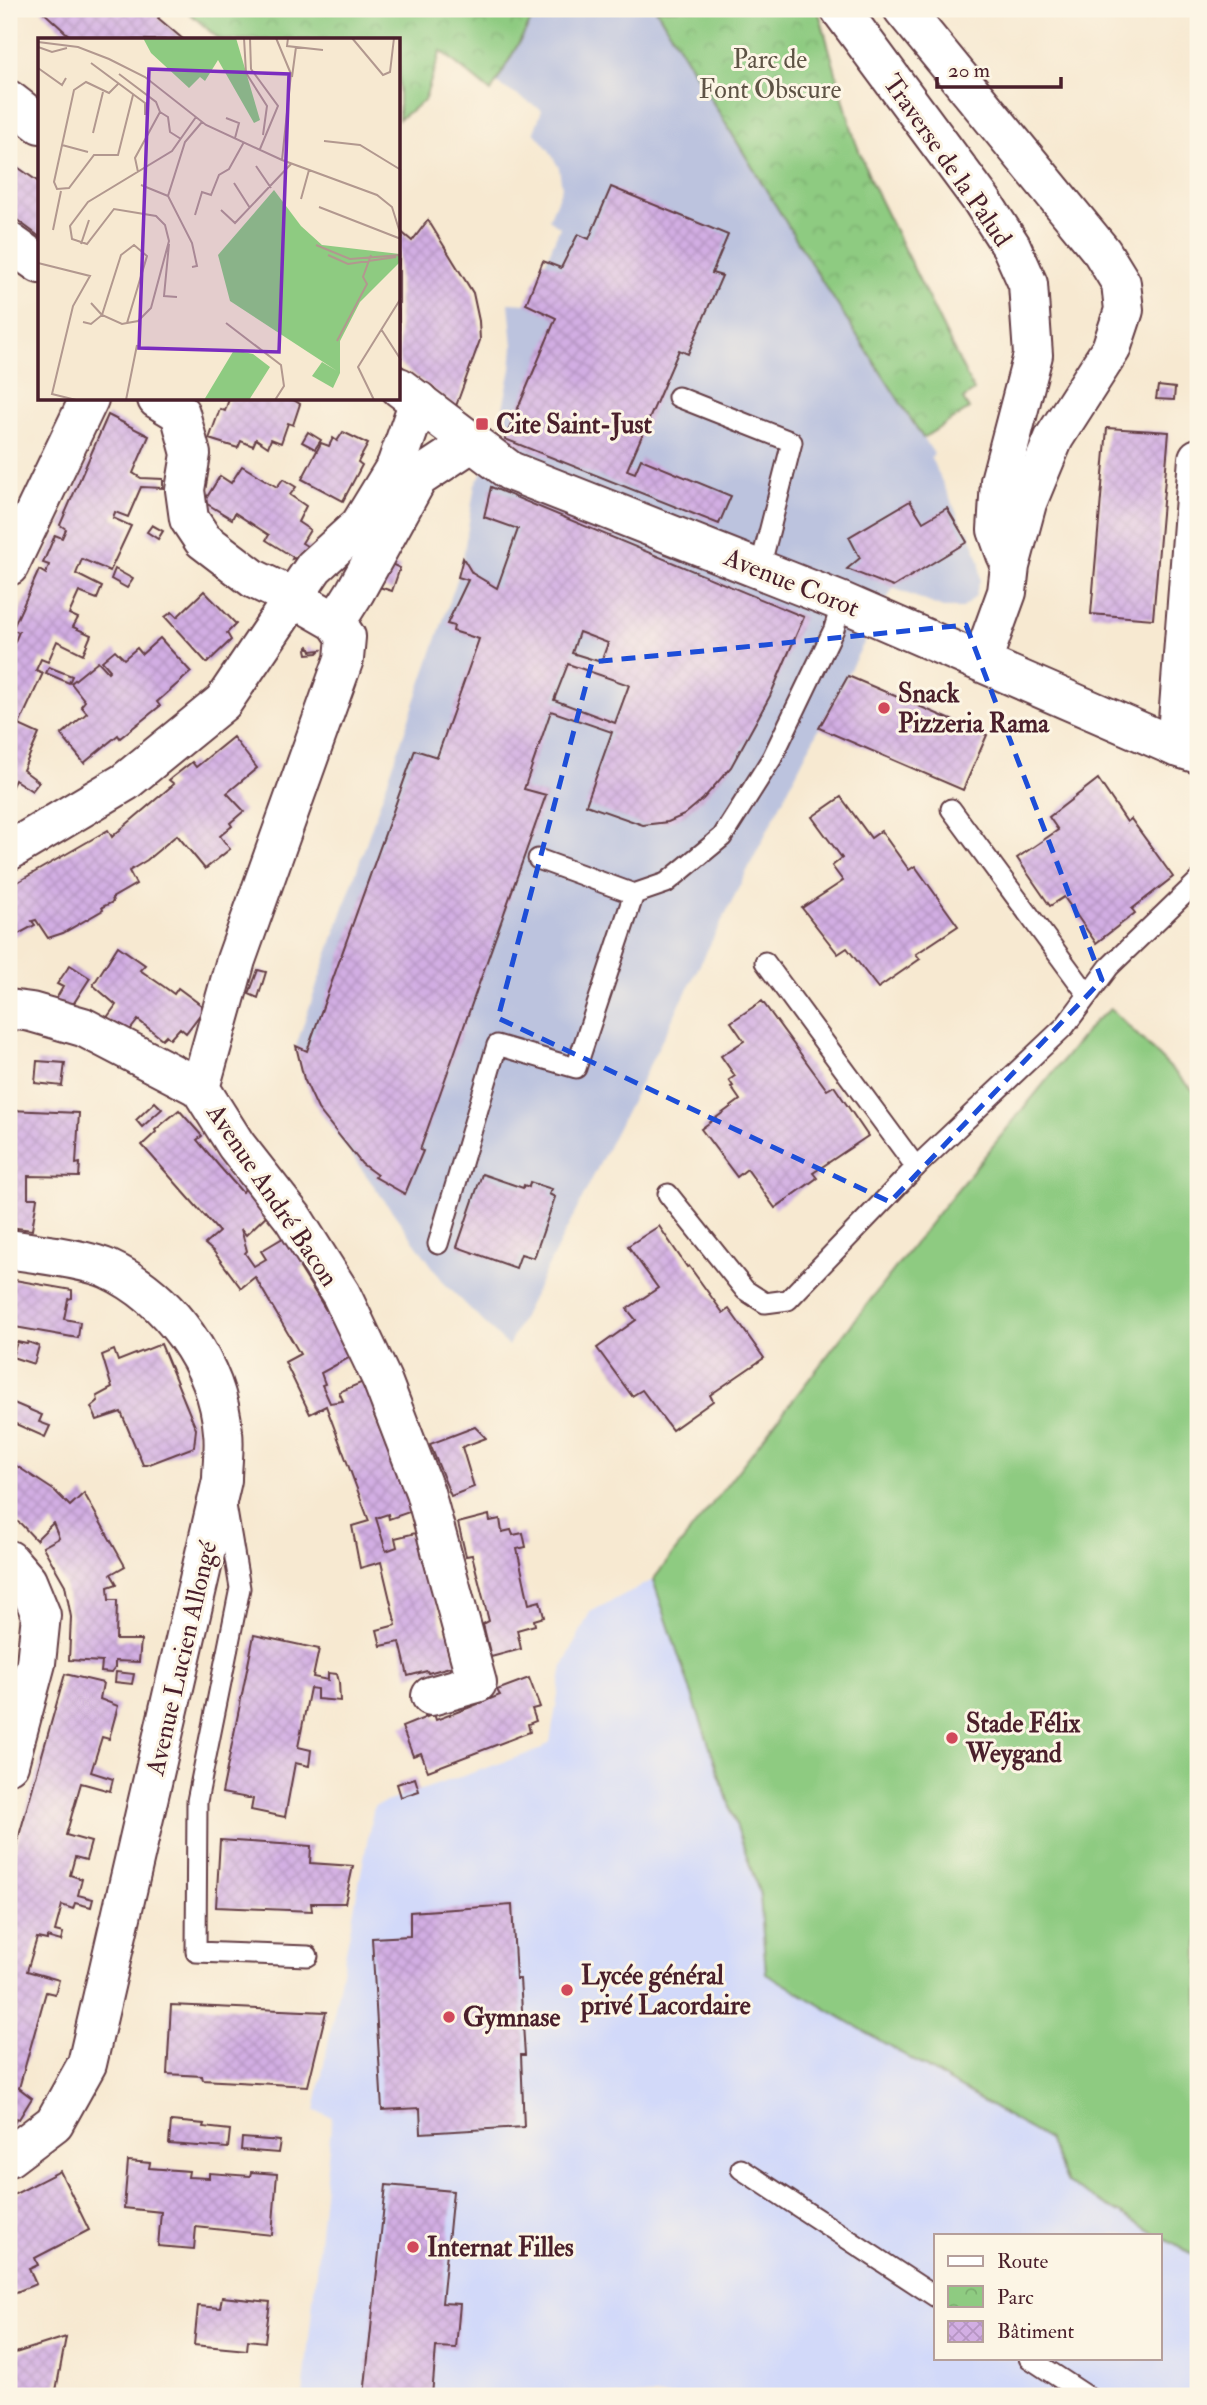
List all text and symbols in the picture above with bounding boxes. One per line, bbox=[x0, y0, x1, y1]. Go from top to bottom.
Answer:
inset map bbox=[38, 38, 401, 401]
park label: Parc de Font Obscure bbox=[699, 44, 841, 106]
scale bar bbox=[937, 46, 1062, 90]
text: 20 m bbox=[948, 57, 990, 84]
street label: Traverse de la Palud bbox=[876, 68, 1019, 253]
place label: Cite Saint-Just bbox=[496, 409, 652, 441]
marker: Cite Saint-Just bbox=[474, 416, 490, 432]
street label: Avenue Corot bbox=[718, 541, 864, 625]
place label: Snack Pizzeria Rama bbox=[898, 678, 1050, 740]
marker: Snack Pizzeria Rama bbox=[876, 700, 892, 716]
street label: Avenue André Bacon bbox=[199, 1097, 345, 1293]
street label: Avenue Lucien Allongé bbox=[139, 1538, 225, 1779]
place label: Stade Félix Weygand bbox=[965, 1708, 1081, 1771]
marker: Stade Félix Weygand bbox=[944, 1730, 960, 1746]
place label: Lycée général privé Lacordaire bbox=[580, 1960, 751, 2023]
marker: Lycée général privé Lacordaire bbox=[559, 1982, 575, 1998]
place label: Gymnase bbox=[463, 2002, 560, 2035]
marker: Gymnase bbox=[441, 2009, 457, 2025]
place label: Internat Filles bbox=[427, 2232, 574, 2264]
legend bbox=[934, 2234, 1162, 2360]
marker: Internat Filles bbox=[405, 2239, 421, 2255]
text: Route bbox=[997, 2248, 1049, 2275]
text: Parc bbox=[997, 2284, 1034, 2311]
text: Bâtiment bbox=[997, 2318, 1074, 2345]

